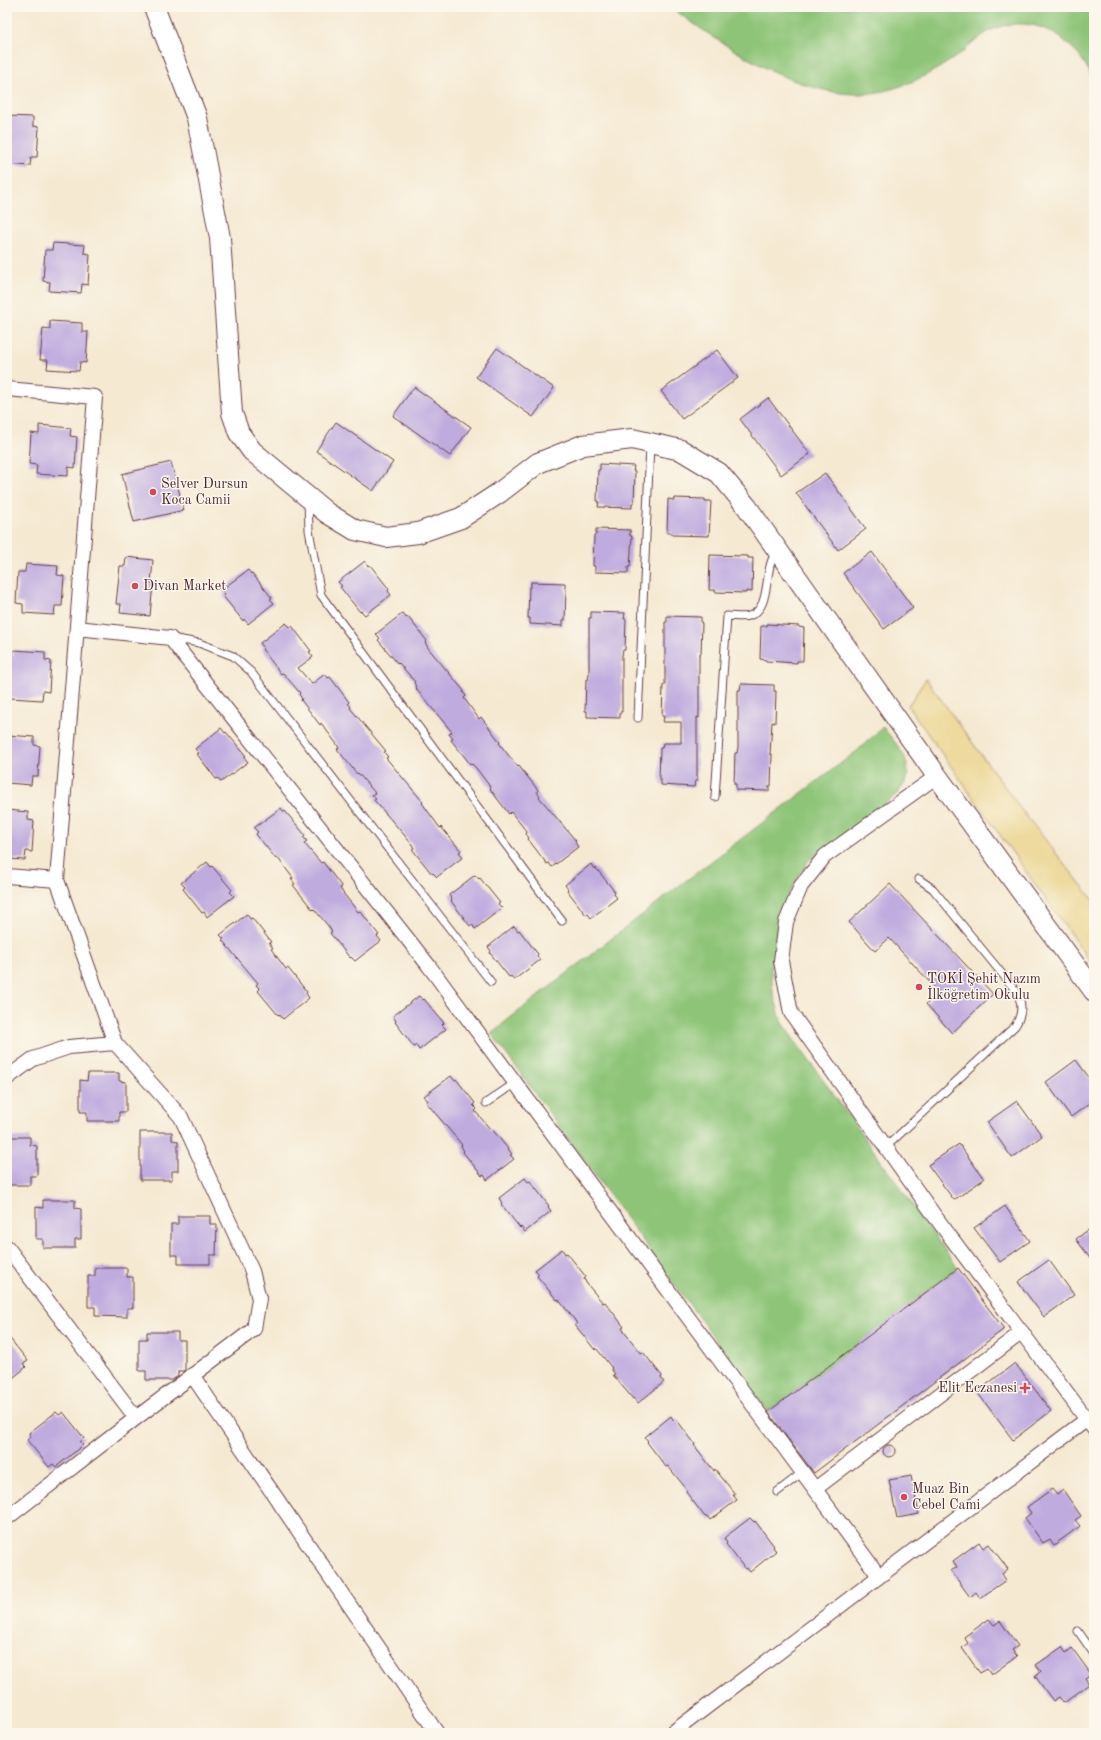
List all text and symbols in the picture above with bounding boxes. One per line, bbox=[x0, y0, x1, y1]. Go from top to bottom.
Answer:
place label: Selver Dursun Koca Camii bbox=[161, 477, 248, 507]
marker: Selver Dursun Koca Camii bbox=[148, 487, 158, 497]
place label: Divan Market bbox=[143, 579, 226, 593]
marker: Divan Market bbox=[130, 581, 140, 591]
place label: TOKİ Şehit Nazım İlköğretim Okulu bbox=[927, 969, 1041, 1002]
marker: TOKİ Şehit Nazım İlköğretim Okulu bbox=[914, 982, 924, 992]
place label: Elit Eczanesi bbox=[938, 1381, 1017, 1395]
marker: Elit Eczanesi bbox=[1020, 1383, 1030, 1393]
place label: Muaz Bin Cebel Cami bbox=[912, 1482, 981, 1512]
marker: Muaz Bin Cebel Cami bbox=[899, 1492, 909, 1502]

